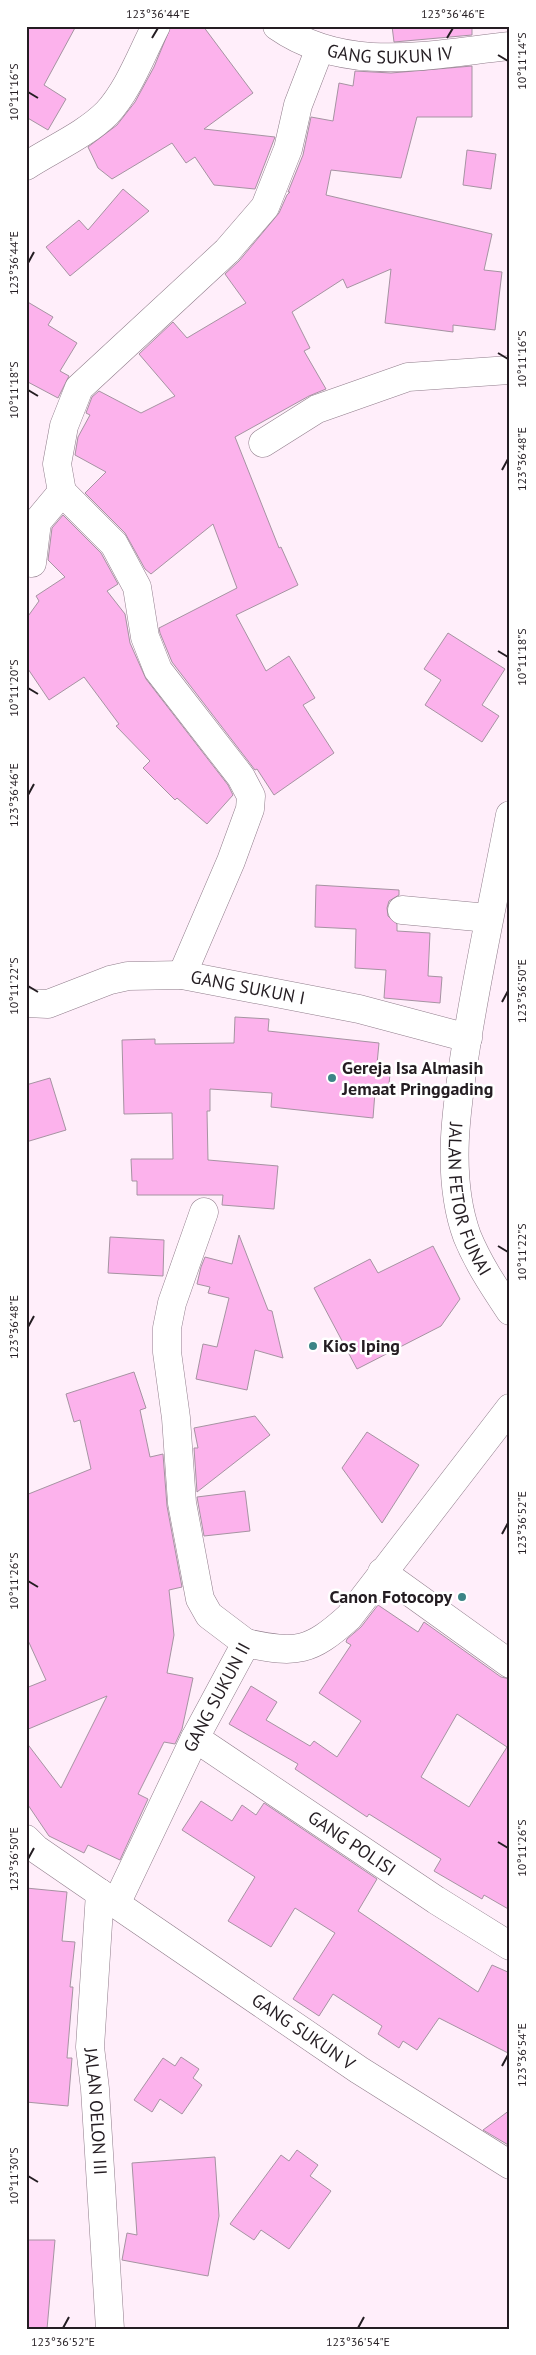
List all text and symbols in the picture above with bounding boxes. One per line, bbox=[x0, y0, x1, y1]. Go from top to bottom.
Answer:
text: 123°36'44"E bbox=[126, 6, 190, 21]
text: 123°36'46"E bbox=[421, 6, 485, 21]
text: 10°11'14"S bbox=[514, 32, 529, 90]
street label: GANG SUKUN IV bbox=[325, 38, 455, 68]
text: 10°11'16"S bbox=[6, 63, 21, 121]
text: 123°36'44"E bbox=[6, 231, 21, 295]
text: 10°11'16"S bbox=[514, 330, 529, 388]
text: 10°11'18"S bbox=[6, 361, 21, 419]
text: 123°36'48"E bbox=[514, 427, 529, 491]
text: 10°11'18"S bbox=[514, 628, 529, 686]
text: 10°11'20"S bbox=[6, 659, 21, 717]
text: 123°36'46"E bbox=[6, 763, 21, 827]
text: 10°11'22"S bbox=[6, 957, 21, 1015]
text: 123°36'50"E bbox=[514, 959, 529, 1023]
street label: GANG SUKUN I bbox=[189, 965, 307, 1009]
place label: Gereja Isa Almasih Jemaat Pringgading bbox=[341, 1056, 493, 1100]
marker: Gereja Isa Almasih Jemaat Pringgading bbox=[326, 1072, 338, 1084]
street label: JALAN FETOR FUNAI bbox=[443, 1121, 497, 1280]
text: 10°11'22"S bbox=[514, 1223, 529, 1281]
text: 123°36'48"E bbox=[6, 1295, 21, 1359]
place label: Kios Iping bbox=[323, 1334, 400, 1357]
marker: Kios Iping bbox=[307, 1340, 319, 1352]
text: 123°36'52"E bbox=[514, 1491, 529, 1555]
text: 10°11'26"S bbox=[6, 1552, 21, 1610]
place label: Canon Fotocopy bbox=[329, 1585, 452, 1608]
marker: Canon Fotocopy bbox=[456, 1591, 468, 1603]
street label: GANG SUKUN II bbox=[178, 1638, 255, 1756]
street label: GANG POLISI bbox=[304, 1805, 400, 1881]
text: 10°11'26"S bbox=[514, 1819, 529, 1877]
text: 123°36'50"E bbox=[6, 1827, 21, 1891]
street label: GANG SUKUN V bbox=[247, 1988, 360, 2075]
text: 123°36'54"E bbox=[514, 2023, 529, 2087]
street label: JALAN OELON III bbox=[79, 2045, 112, 2176]
text: 10°11'30"S bbox=[6, 2147, 21, 2205]
text: 123°36'52"E bbox=[31, 2334, 95, 2349]
text: 123°36'54"E bbox=[326, 2334, 390, 2349]

